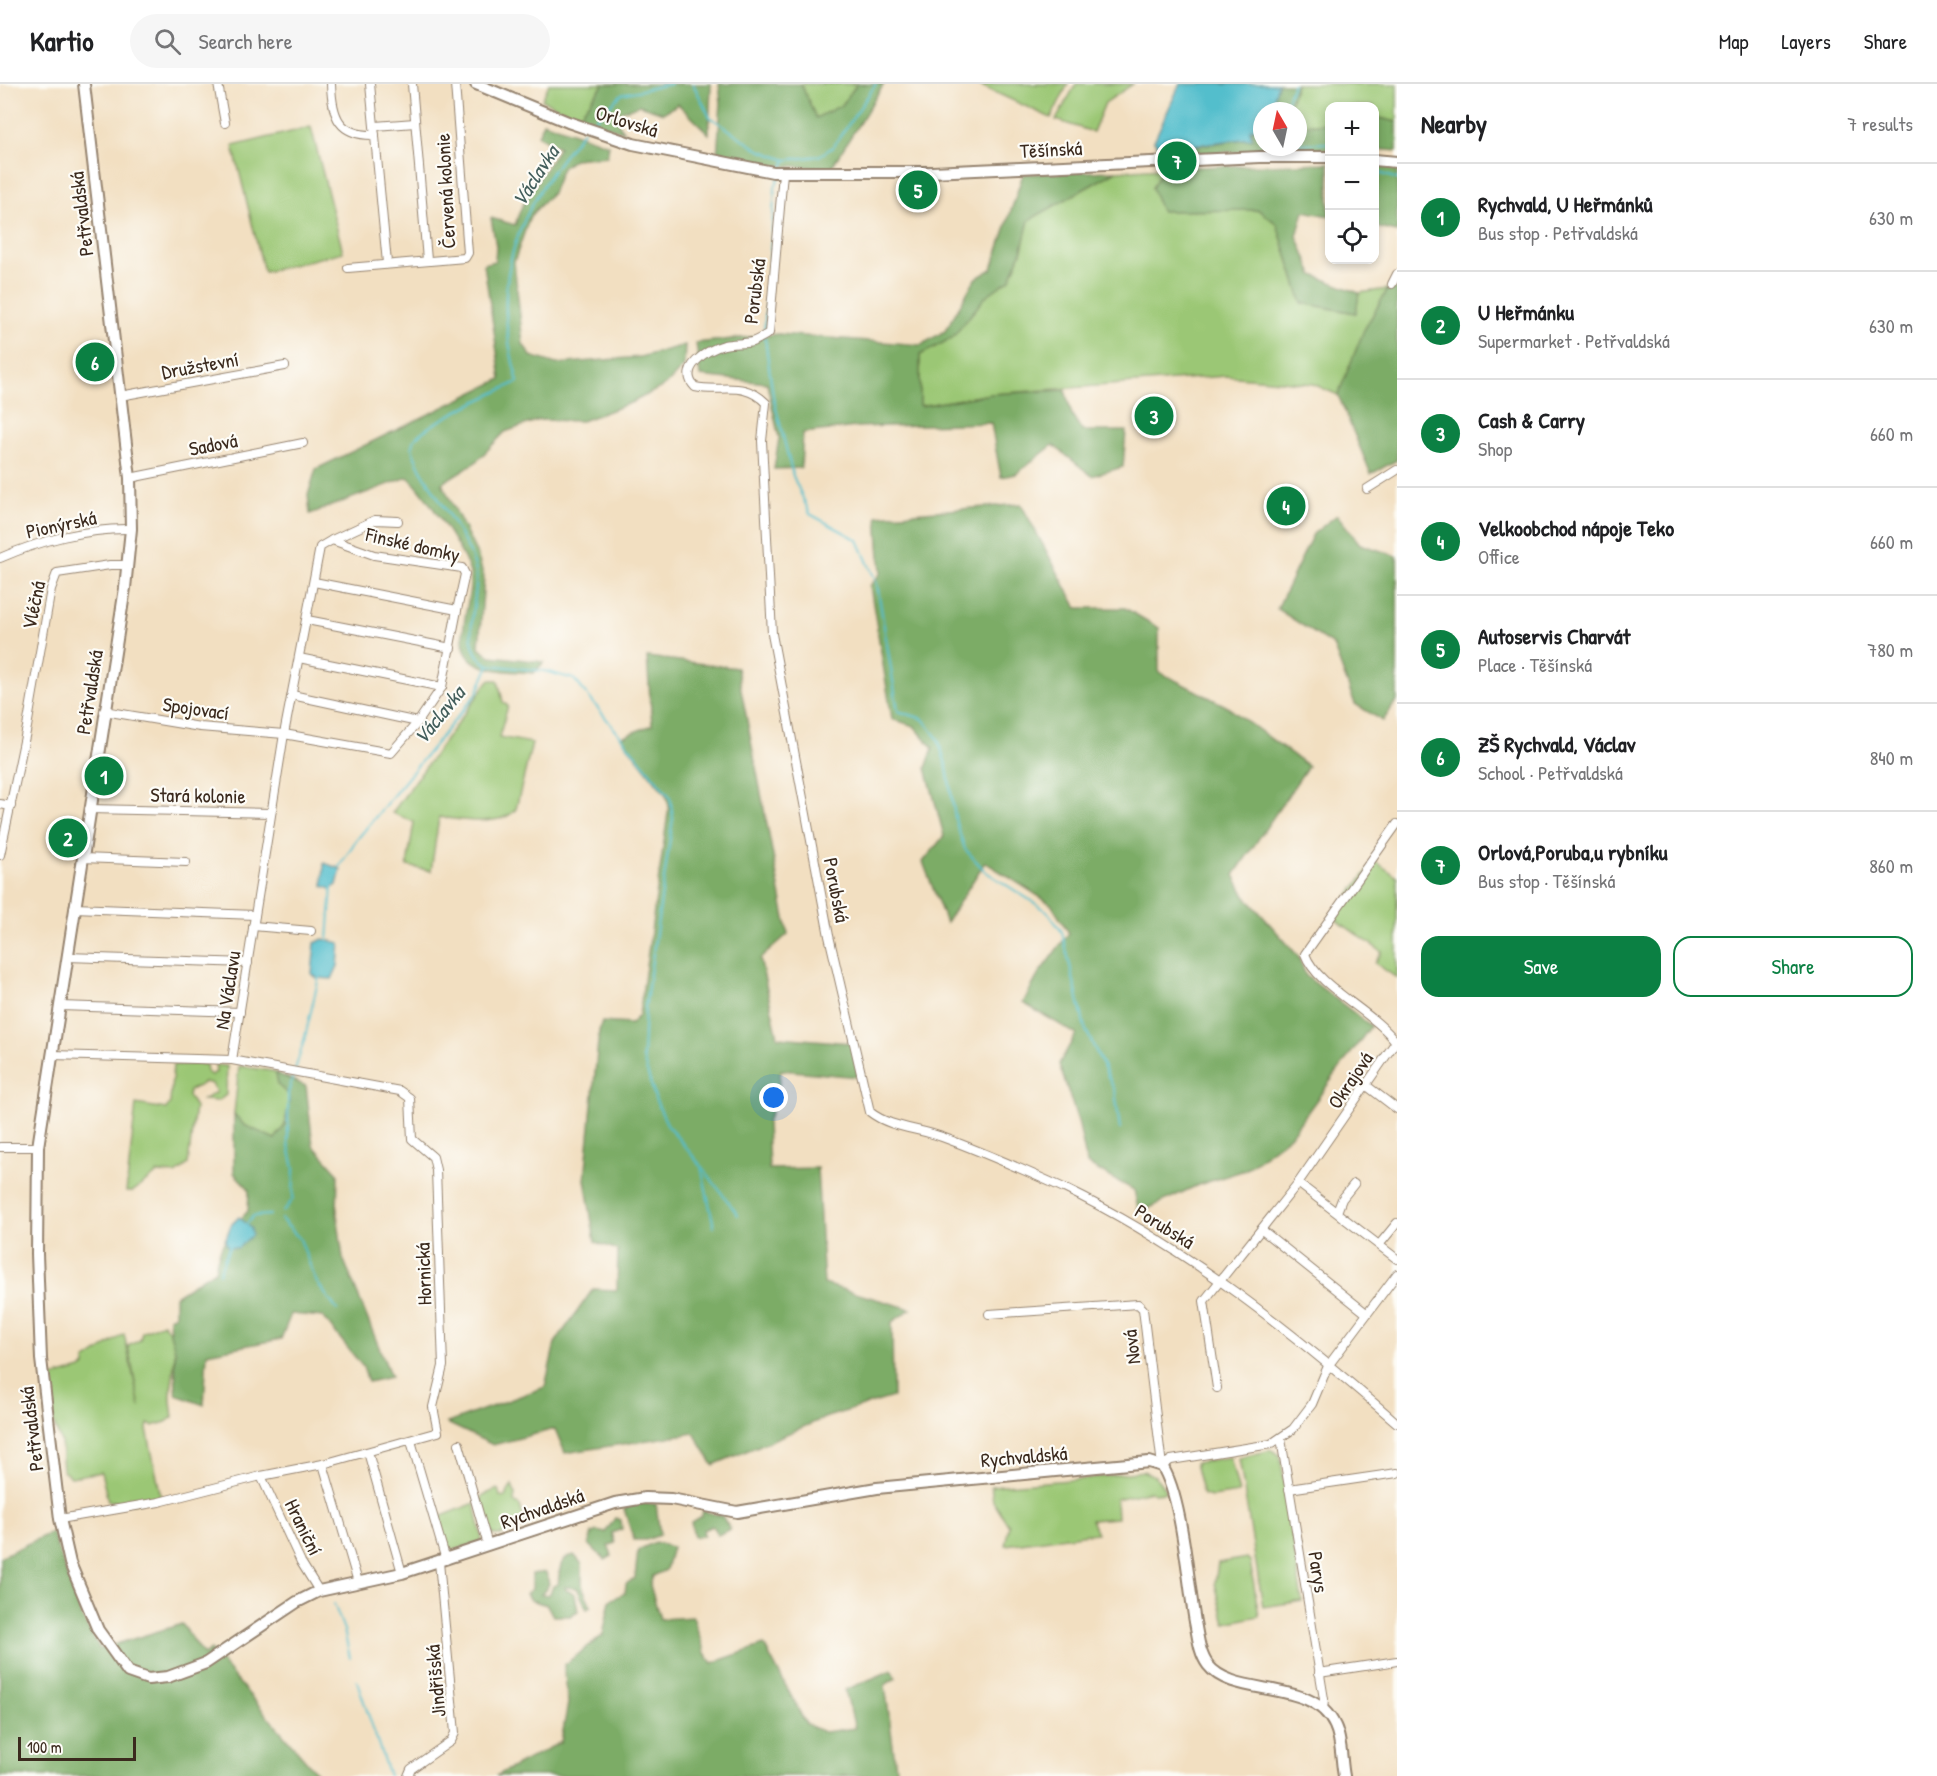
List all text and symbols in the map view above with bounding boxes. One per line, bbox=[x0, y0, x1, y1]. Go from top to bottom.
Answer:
search box bbox=[130, 14, 550, 68]
text: Kartio bbox=[30, 22, 94, 60]
icon: search bbox=[151, 25, 184, 58]
text: Search here bbox=[199, 26, 293, 56]
text: Map bbox=[1719, 27, 1748, 56]
text: Layers bbox=[1781, 27, 1831, 56]
text: Share bbox=[1864, 27, 1907, 56]
street label: Orlovská bbox=[592, 99, 662, 143]
north arrow bbox=[1253, 102, 1307, 156]
map controls bbox=[1325, 102, 1379, 264]
button: + bbox=[1325, 102, 1379, 156]
text: Nearby bbox=[1421, 106, 1487, 141]
text: 7 results bbox=[1847, 110, 1913, 137]
street label: Červená kolonie bbox=[428, 133, 461, 249]
street label: Těšínská bbox=[1019, 134, 1083, 164]
water label: Václavka bbox=[504, 138, 567, 212]
pin: 7 bbox=[1158, 138, 1196, 184]
button: − bbox=[1325, 156, 1379, 210]
pin: 5 bbox=[898, 168, 938, 212]
street label: Petřvaldská bbox=[62, 170, 100, 258]
text: Rychvald, U Heřmánků bbox=[1478, 189, 1653, 219]
text: 1 bbox=[1437, 204, 1444, 231]
text: 630 m bbox=[1869, 204, 1913, 231]
button: locate bbox=[1325, 210, 1379, 264]
text: Bus stop · Petřvaldská bbox=[1478, 219, 1638, 246]
street label: Porubská bbox=[737, 257, 771, 325]
text: U Heřmánku bbox=[1478, 297, 1574, 327]
text: 2 bbox=[1436, 312, 1445, 339]
text: 630 m bbox=[1869, 312, 1913, 339]
text: Supermarket · Petřvaldská bbox=[1478, 327, 1670, 354]
pin: 6 bbox=[76, 340, 115, 384]
street label: Družstevní bbox=[159, 345, 241, 385]
pin: 3 bbox=[1134, 394, 1174, 438]
text: Cash & Carry bbox=[1478, 405, 1585, 435]
text: 3 bbox=[1436, 420, 1445, 447]
text: 660 m bbox=[1870, 420, 1913, 447]
street label: Sadová bbox=[187, 426, 240, 462]
text: Shop bbox=[1478, 435, 1512, 462]
pin: 4 bbox=[1266, 484, 1306, 528]
street label: Pionýrská bbox=[23, 503, 99, 545]
text: Velkoobchod nápoje Teko bbox=[1478, 513, 1674, 543]
street label: Finské domky bbox=[362, 520, 463, 568]
text: 4 bbox=[1437, 528, 1444, 555]
text: 660 m bbox=[1870, 528, 1913, 555]
text: Office bbox=[1478, 543, 1520, 570]
street label: Vléčná bbox=[15, 578, 51, 632]
text: Autoservis Charvát bbox=[1478, 621, 1630, 651]
text: 5 bbox=[1436, 636, 1445, 663]
text: 780 m bbox=[1867, 636, 1913, 663]
street label: Petřvaldská bbox=[69, 648, 109, 736]
text: Place · Těšínská bbox=[1478, 651, 1592, 678]
water label: Václavka bbox=[407, 678, 473, 750]
street label: Spojovací bbox=[161, 690, 231, 726]
text: ZŠ Rychvald, Václav bbox=[1478, 729, 1636, 759]
text: 6 bbox=[1437, 744, 1444, 771]
text: 840 m bbox=[1870, 744, 1913, 771]
pin: 1 bbox=[84, 754, 124, 798]
text: School · Petřvaldská bbox=[1478, 759, 1623, 786]
street label: Stará kolonie bbox=[150, 781, 246, 809]
pin: 2 bbox=[48, 816, 88, 861]
text: Orlová,Poruba,u rybníku bbox=[1478, 837, 1668, 867]
text: 7 bbox=[1436, 852, 1445, 879]
text: 860 m bbox=[1869, 852, 1913, 879]
street label: Porubská bbox=[818, 855, 857, 925]
text: Bus stop · Těšínská bbox=[1478, 867, 1615, 894]
button: Save bbox=[1421, 936, 1661, 997]
button: Share bbox=[1673, 936, 1913, 997]
street label: Na Václavu bbox=[207, 949, 247, 1031]
street label: Okrajová bbox=[1321, 1046, 1379, 1114]
your location bbox=[759, 1083, 788, 1112]
street label: Porubská bbox=[1130, 1197, 1200, 1255]
street label: Hornická bbox=[408, 1242, 438, 1306]
street label: Nová bbox=[1115, 1328, 1147, 1366]
street label: Petřvaldská bbox=[12, 1385, 50, 1473]
street label: Rychvaldská bbox=[980, 1439, 1068, 1473]
street label: Rychvaldská bbox=[497, 1481, 587, 1535]
street label: Hraniční bbox=[279, 1494, 329, 1560]
street label: Parys bbox=[1302, 1549, 1336, 1595]
street label: Jindřišská bbox=[418, 1644, 452, 1718]
scale bar bbox=[18, 1734, 136, 1762]
text: 100 m bbox=[27, 1736, 62, 1758]

